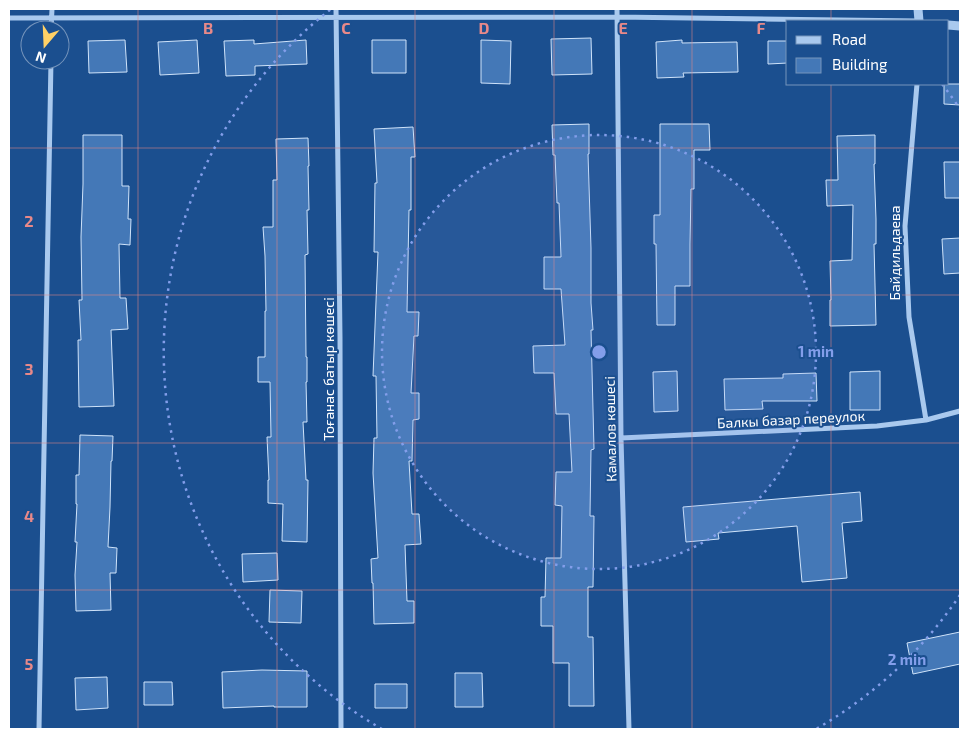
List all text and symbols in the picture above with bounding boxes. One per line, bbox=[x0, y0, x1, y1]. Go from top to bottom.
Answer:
text: B bbox=[203, 18, 213, 37]
text: C bbox=[341, 18, 351, 37]
text: D bbox=[479, 18, 490, 37]
text: E bbox=[618, 18, 628, 37]
text: F bbox=[757, 18, 766, 37]
north arrow bbox=[20, 20, 70, 70]
legend bbox=[786, 20, 949, 85]
text: Road bbox=[832, 30, 867, 48]
text: N bbox=[33, 48, 48, 67]
text: Building bbox=[832, 55, 888, 73]
street label: Байдильдаева bbox=[886, 206, 903, 300]
text: 2 bbox=[24, 211, 34, 230]
street label: Тоғанас батыр көшесі bbox=[320, 297, 337, 441]
text: 1 min bbox=[798, 342, 834, 360]
centre of rings bbox=[590, 343, 608, 361]
text: 3 bbox=[24, 359, 34, 378]
street label: Камалов көшесі bbox=[601, 376, 619, 482]
street label: Балкы базар переулок bbox=[717, 407, 866, 431]
text: 4 bbox=[24, 506, 34, 525]
text: 2 min bbox=[888, 650, 926, 668]
text: 5 bbox=[25, 654, 34, 673]

